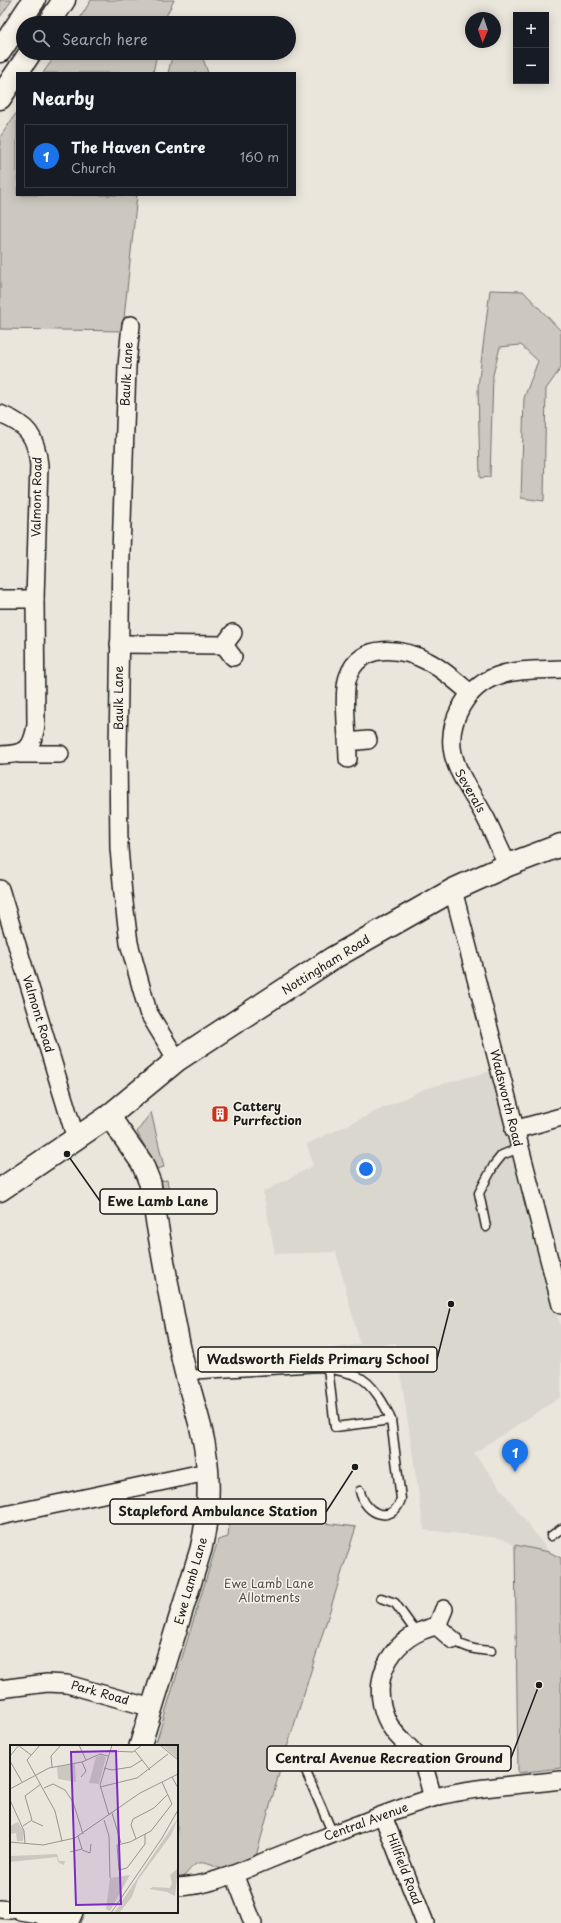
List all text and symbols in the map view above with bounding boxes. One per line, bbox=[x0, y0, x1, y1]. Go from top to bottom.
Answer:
north arrow bbox=[465, 12, 501, 48]
map controls bbox=[513, 12, 549, 84]
button: + bbox=[513, 12, 549, 48]
search box bbox=[16, 16, 296, 60]
icon: search bbox=[30, 27, 52, 49]
text: Search here bbox=[62, 27, 148, 50]
button: − bbox=[513, 48, 549, 84]
text: Nearby bbox=[32, 85, 94, 111]
text: The Haven Centre bbox=[71, 135, 205, 158]
text: 1 bbox=[43, 147, 49, 166]
text: 160 m bbox=[240, 147, 279, 166]
text: Church bbox=[71, 158, 116, 177]
street label: Baulk Lane bbox=[115, 341, 137, 407]
street label: Valmont Road bbox=[26, 457, 46, 537]
street label: Baulk Lane bbox=[109, 666, 127, 730]
street label: Severals bbox=[451, 765, 491, 816]
street label: Nottingham Road bbox=[278, 930, 373, 999]
street label: Valmont Road bbox=[19, 973, 59, 1055]
street label: Wadsworth Road bbox=[486, 1047, 528, 1148]
place label: Cattery Purrfection bbox=[233, 1097, 302, 1129]
building icon: Cattery Purrfection bbox=[210, 1104, 230, 1124]
your location bbox=[356, 1159, 376, 1179]
callout: Ewe Lamb Lane bbox=[100, 1189, 217, 1214]
text: Ewe Lamb Lane bbox=[108, 1191, 208, 1210]
callout: Wadsworth Fields Primary School bbox=[198, 1347, 437, 1372]
text: Wadsworth Fields Primary School bbox=[207, 1349, 429, 1368]
pin: 1 bbox=[502, 1439, 528, 1472]
callout: Stapleford Ambulance Station bbox=[110, 1499, 326, 1524]
text: Stapleford Ambulance Station bbox=[118, 1501, 318, 1520]
street label: Ewe Lamb Lane bbox=[169, 1534, 211, 1627]
park label: Ewe Lamb Lane Allotments bbox=[224, 1574, 315, 1606]
street label: Park Road bbox=[69, 1675, 131, 1709]
inset map bbox=[10, 1745, 178, 1913]
callout: Central Avenue Recreation Ground bbox=[267, 1746, 511, 1771]
text: Central Avenue Recreation Ground bbox=[275, 1748, 503, 1767]
street label: Central Avenue bbox=[321, 1797, 410, 1845]
street label: Hillfield Road bbox=[383, 1830, 427, 1907]

